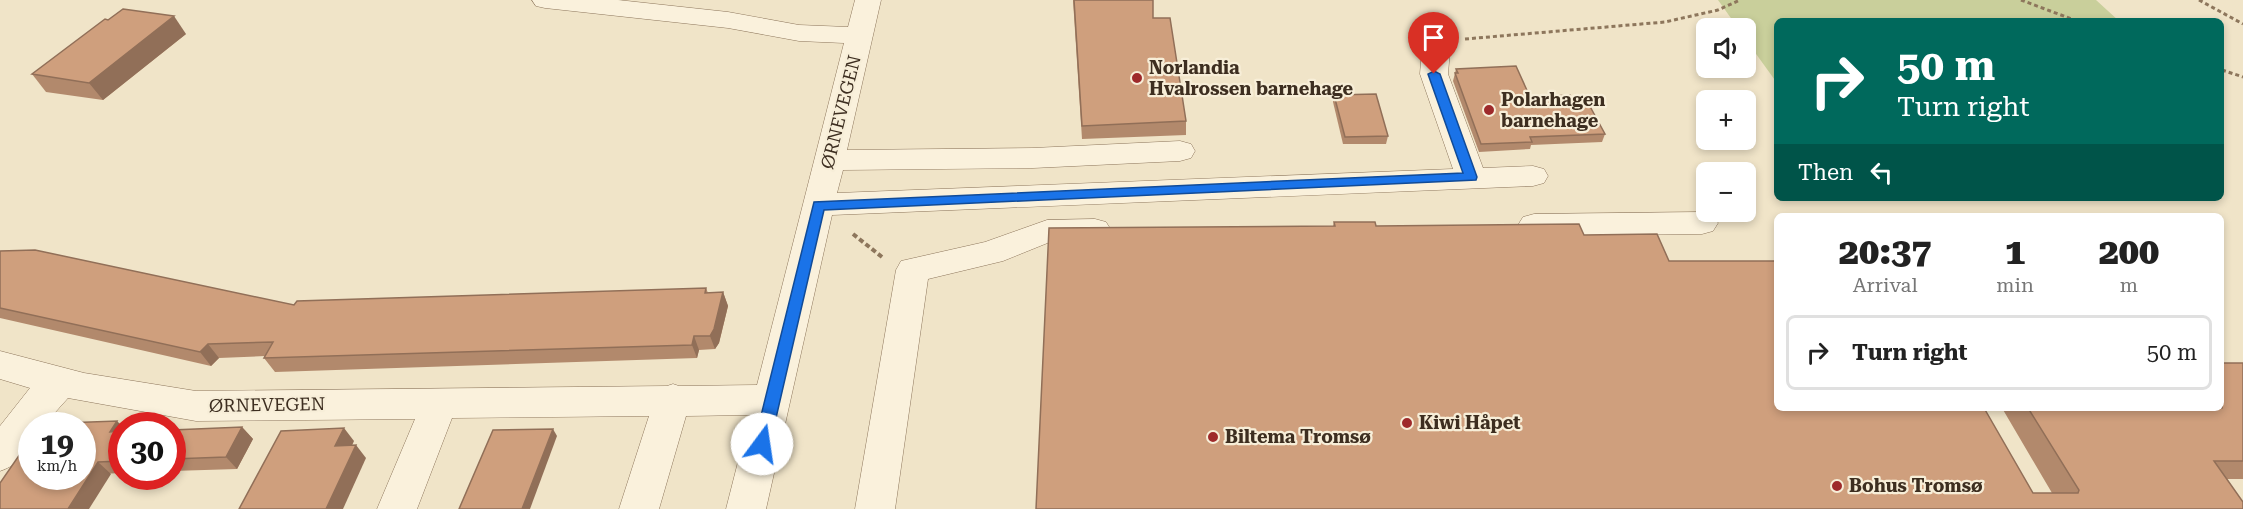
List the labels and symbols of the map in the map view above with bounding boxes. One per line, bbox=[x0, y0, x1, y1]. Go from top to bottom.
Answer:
pin bbox=[1408, 12, 1459, 74]
street label: ØRNEVEGEN bbox=[816, 53, 865, 171]
place label: Norlandia Hvalrossen barnehage bbox=[1149, 57, 1354, 99]
marker: Norlandia Hvalrossen barnehage bbox=[1130, 71, 1144, 85]
place label: Polarhagen barnehage bbox=[1501, 89, 1605, 131]
marker: Polarhagen barnehage bbox=[1482, 103, 1496, 117]
street label: ØRNEVEGEN bbox=[209, 393, 325, 416]
speed limit sign: 30 bbox=[108, 412, 186, 490]
position arrow bbox=[730, 412, 794, 476]
place label: Kiwi Håpet bbox=[1419, 412, 1521, 433]
marker: Kiwi Håpet bbox=[1400, 416, 1414, 430]
place label: Biltema Tromsø bbox=[1225, 426, 1371, 447]
marker: Biltema Tromsø bbox=[1206, 430, 1220, 444]
place label: Bohus Tromsø bbox=[1849, 475, 1983, 496]
marker: Bohus Tromsø bbox=[1830, 479, 1844, 493]

